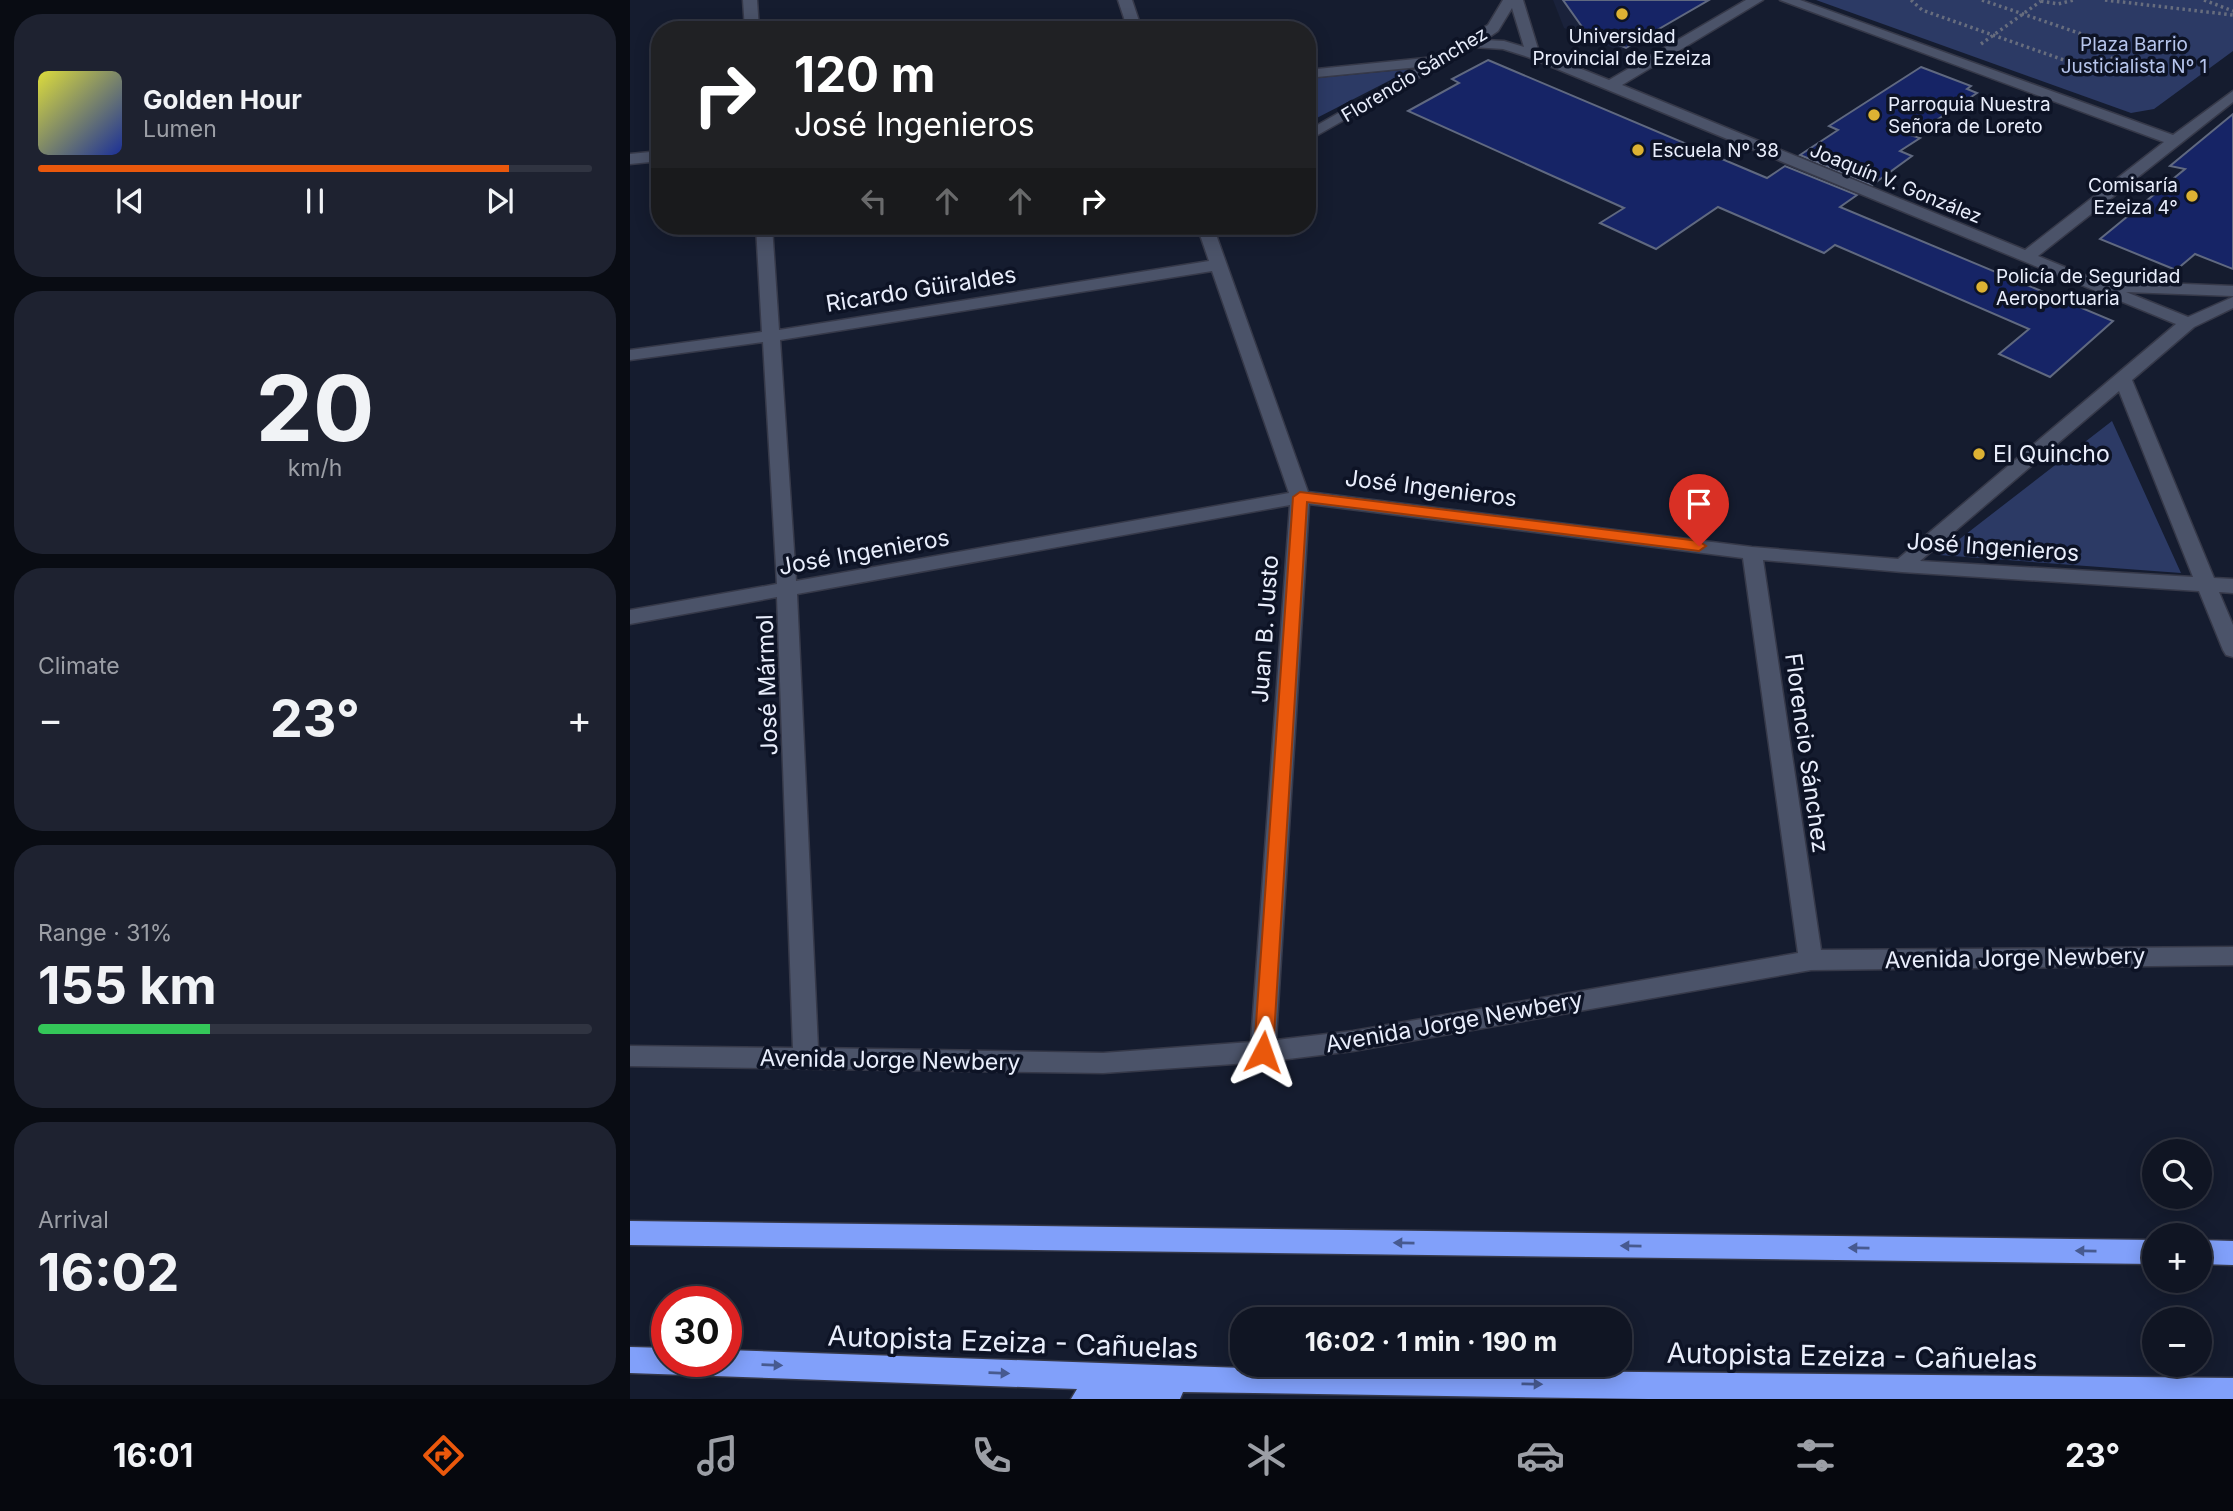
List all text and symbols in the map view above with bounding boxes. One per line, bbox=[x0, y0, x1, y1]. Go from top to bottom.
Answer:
marker: Universidad Provincial de Ezeiza bbox=[1614, 6, 1630, 22]
street label: Florencio Sánchez bbox=[1337, 22, 1491, 127]
place label: Universidad Provincial de Ezeiza bbox=[1532, 25, 1712, 70]
park label: Plaza Barrio Justicialista Nº 1 bbox=[2061, 33, 2207, 78]
text: 120 m bbox=[794, 45, 935, 104]
icon: right bbox=[679, 49, 770, 140]
text: Golden Hour bbox=[143, 84, 302, 115]
place label: Parroquia Nuestra Señora de Loreto bbox=[1888, 93, 2051, 138]
text: José Ingenieros bbox=[794, 105, 1035, 144]
marker: Parroquia Nuestra Señora de Loreto bbox=[1866, 107, 1882, 123]
text: Lumen bbox=[143, 115, 217, 143]
place label: Escuela Nº 38 bbox=[1652, 139, 1779, 162]
street label: Joaquín V. González bbox=[1807, 139, 1985, 228]
marker: Escuela Nº 38 bbox=[1630, 142, 1646, 158]
place label: Comisaría Ezeiza 4° bbox=[2088, 174, 2178, 219]
icon: previous bbox=[111, 182, 149, 220]
icon: pause bbox=[296, 182, 334, 220]
icon: next bbox=[481, 182, 519, 220]
icon: left bbox=[855, 182, 893, 220]
icon: ahead bbox=[928, 182, 966, 220]
icon: ahead bbox=[1001, 182, 1039, 220]
icon: right bbox=[1074, 182, 1112, 220]
marker: Comisaría Ezeiza 4° bbox=[2184, 188, 2200, 204]
street label: Ricardo Güiraldes bbox=[824, 260, 1018, 318]
place label: Policía de Seguridad Aeroportuaria bbox=[1996, 265, 2180, 310]
marker: Policía de Seguridad Aeroportuaria bbox=[1974, 279, 1990, 295]
text: 20 bbox=[256, 353, 374, 463]
place label: El Quincho bbox=[1993, 440, 2110, 468]
marker: El Quincho bbox=[1971, 446, 1987, 462]
text: km/h bbox=[288, 454, 342, 482]
street label: José Ingenieros bbox=[1343, 464, 1519, 512]
pin bbox=[1669, 474, 1729, 546]
icon: arrive bbox=[1680, 485, 1718, 523]
street label: José Ingenieros bbox=[776, 523, 952, 581]
street label: José Ingenieros bbox=[1906, 527, 2080, 567]
street label: Juan B. Justo bbox=[1246, 554, 1284, 704]
street label: José Mármol bbox=[751, 614, 783, 756]
text: Climate bbox=[38, 652, 120, 680]
street label: Florencio Sánchez bbox=[1779, 652, 1835, 854]
text: 23° bbox=[270, 687, 360, 750]
text: − bbox=[38, 696, 63, 742]
text: + bbox=[567, 696, 592, 742]
text: Range · 31% bbox=[38, 919, 172, 947]
street label: Avenida Jorge Newbery bbox=[1884, 942, 2146, 974]
text: 155 km bbox=[38, 954, 217, 1017]
street label: Avenida Jorge Newbery bbox=[1323, 986, 1585, 1058]
position arrow bbox=[1226, 1015, 1300, 1089]
street label: Avenida Jorge Newbery bbox=[759, 1044, 1021, 1076]
map controls bbox=[2142, 1139, 2212, 1377]
button: search bbox=[2142, 1139, 2212, 1209]
text: Arrival bbox=[38, 1206, 109, 1234]
button: + bbox=[2142, 1223, 2212, 1293]
one-way arrow bbox=[1392, 1238, 1414, 1249]
one-way arrow bbox=[1620, 1240, 1642, 1252]
text: 16:02 bbox=[38, 1241, 179, 1304]
one-way arrow bbox=[1847, 1243, 1869, 1254]
one-way arrow bbox=[2075, 1245, 2097, 1257]
speed limit sign: 30 bbox=[651, 1286, 742, 1377]
button: − bbox=[2142, 1307, 2212, 1377]
street label: Autopista Ezeiza - Cañuelas bbox=[827, 1319, 1199, 1365]
text: 16:02 · 1 min · 190 m bbox=[1305, 1326, 1557, 1357]
street label: Autopista Ezeiza - Cañuelas bbox=[1666, 1336, 2038, 1376]
one-way arrow bbox=[761, 1360, 783, 1371]
one-way arrow bbox=[988, 1367, 1010, 1379]
one-way arrow bbox=[1521, 1379, 1543, 1390]
icon: directions bbox=[419, 1431, 468, 1480]
icon: music bbox=[693, 1431, 742, 1480]
icon: phone bbox=[967, 1431, 1016, 1480]
icon: climate bbox=[1242, 1431, 1291, 1480]
icon: car bbox=[1516, 1431, 1565, 1480]
icon: filters bbox=[1791, 1431, 1840, 1480]
text: 16:01 bbox=[113, 1436, 193, 1475]
text: 23° bbox=[2065, 1436, 2120, 1475]

